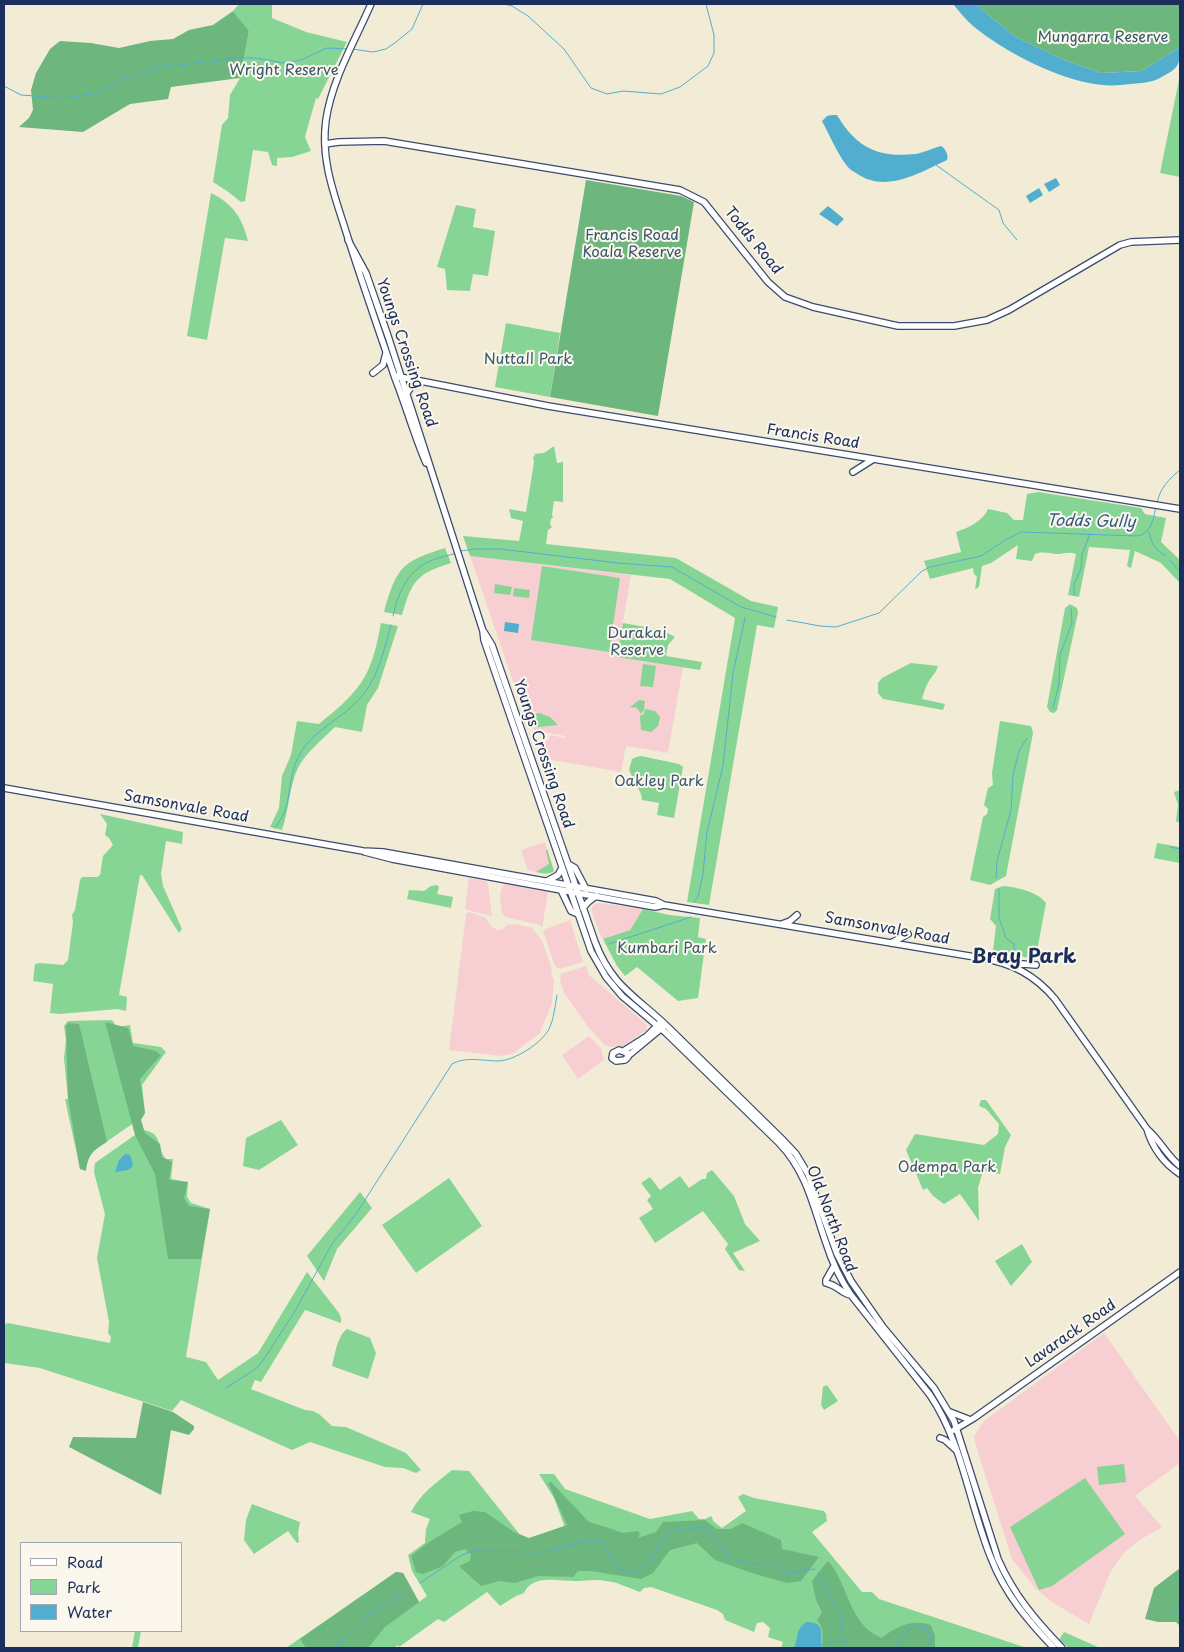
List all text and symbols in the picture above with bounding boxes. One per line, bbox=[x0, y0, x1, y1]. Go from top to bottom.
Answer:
park label: Mungarra Reserve bbox=[1038, 29, 1168, 47]
park label: Wright Reserve bbox=[229, 62, 339, 80]
street label: Todds Road bbox=[720, 204, 786, 278]
park label: Francis Road Koala Reserve bbox=[582, 227, 682, 262]
street label: Youngs Crossing Road bbox=[372, 276, 440, 430]
park label: Nuttall Park bbox=[484, 351, 572, 369]
street label: Francis Road bbox=[765, 421, 861, 453]
water label: Todds Gully bbox=[1046, 512, 1136, 532]
park label: Durakai Reserve bbox=[607, 625, 667, 660]
street label: Youngs Crossing Road bbox=[509, 677, 577, 831]
park label: Oakley Park bbox=[614, 773, 704, 791]
street label: Samsonvale Road bbox=[122, 787, 250, 827]
street label: Samsonvale Road bbox=[823, 909, 951, 949]
park label: Kumbari Park bbox=[617, 940, 717, 958]
district label: Bray Park bbox=[971, 945, 1077, 969]
park label: Odempa Park bbox=[898, 1159, 996, 1177]
street label: Old North Road bbox=[802, 1163, 860, 1275]
street label: Lavarack Road bbox=[1022, 1296, 1120, 1372]
legend bbox=[20, 1542, 182, 1632]
text: Road bbox=[67, 1550, 103, 1573]
text: Park bbox=[67, 1575, 101, 1598]
text: Water bbox=[67, 1600, 112, 1623]

